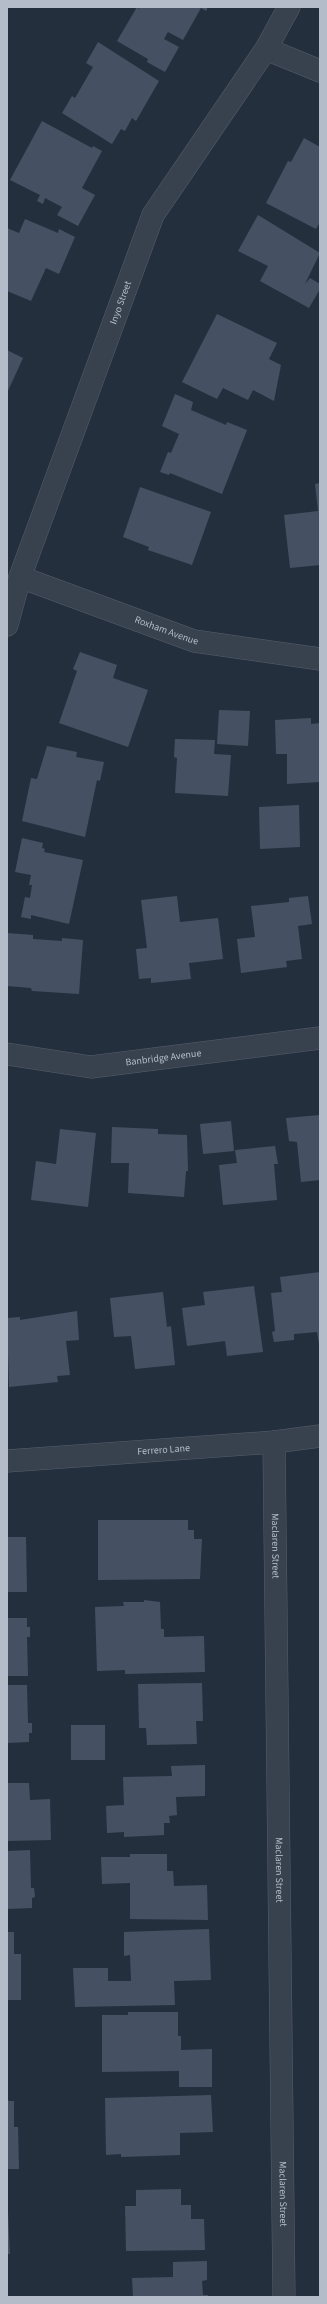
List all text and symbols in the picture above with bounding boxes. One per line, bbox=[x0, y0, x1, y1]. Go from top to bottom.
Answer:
street label: Inyo Street bbox=[106, 278, 135, 326]
street label: Roxham Avenue bbox=[133, 613, 199, 649]
street label: Banbridge Avenue bbox=[125, 1046, 202, 1070]
street label: Ferrero Lane bbox=[137, 1441, 190, 1459]
street label: Maclaren Street bbox=[268, 1513, 283, 1579]
street label: Maclaren Street bbox=[272, 1837, 286, 1903]
street label: Maclaren Street bbox=[275, 2161, 290, 2227]

